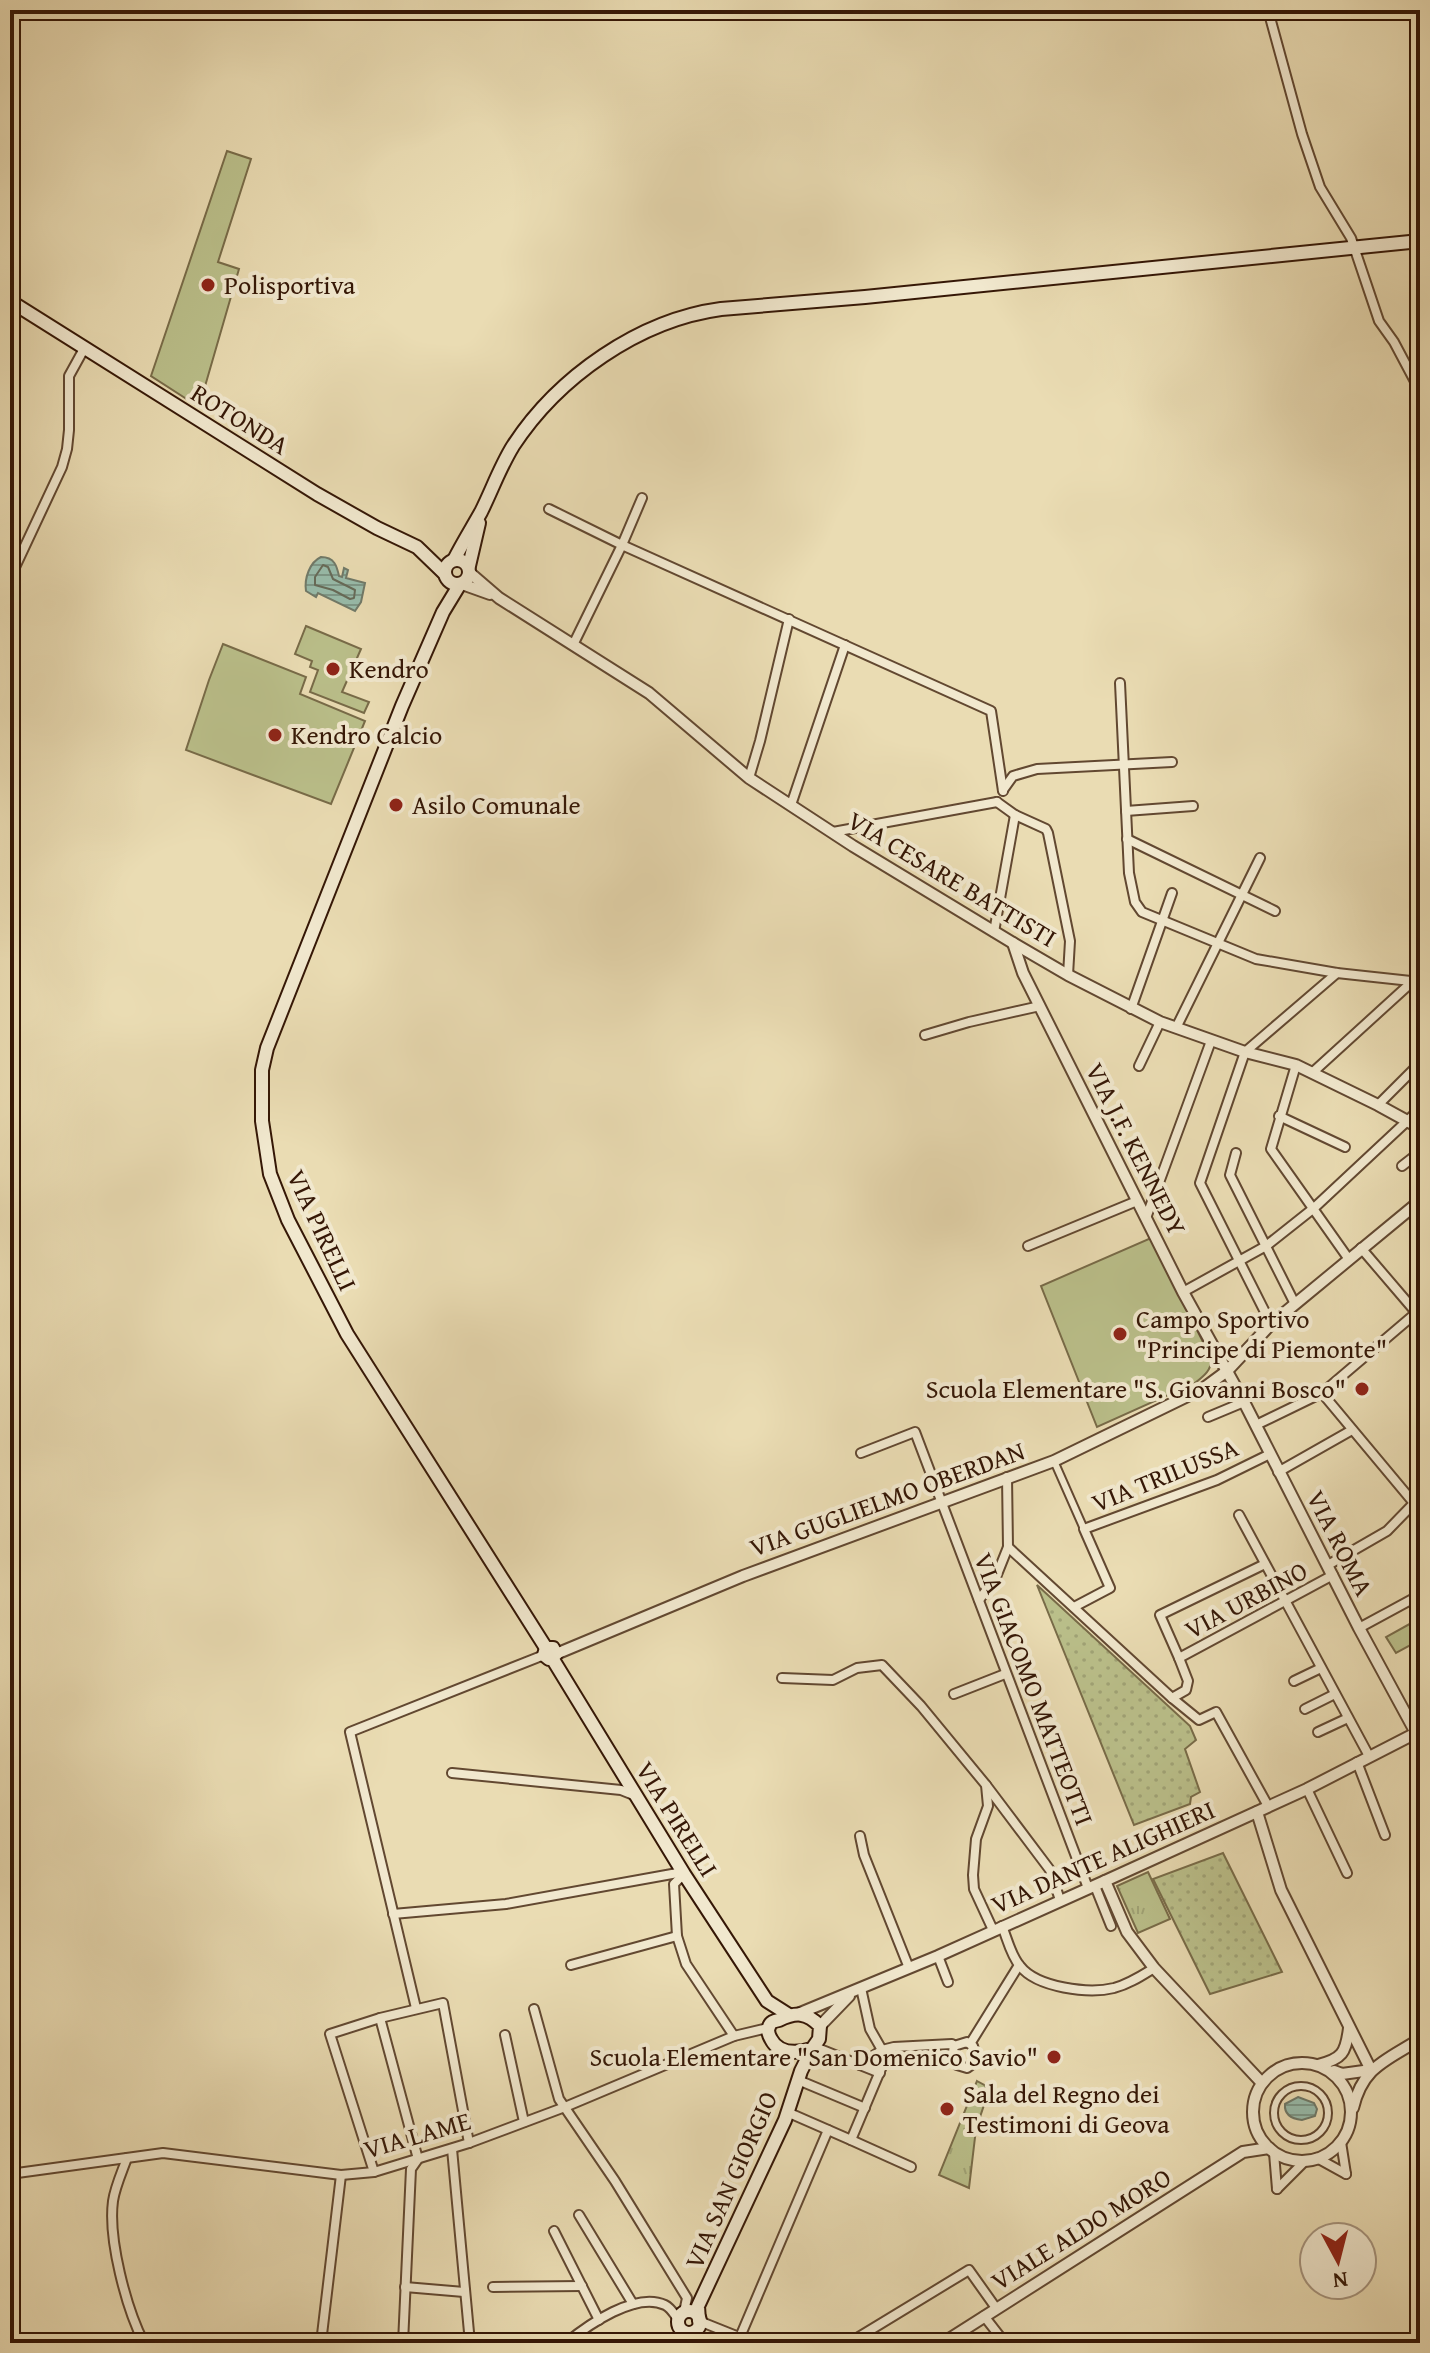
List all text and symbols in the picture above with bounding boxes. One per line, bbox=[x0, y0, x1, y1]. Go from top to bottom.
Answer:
place label: Polisportiva bbox=[224, 265, 356, 304]
marker: Polisportiva bbox=[199, 276, 217, 294]
street label: ROTONDA bbox=[184, 373, 297, 464]
place label: Kendro bbox=[349, 649, 429, 688]
marker: Kendro bbox=[324, 660, 342, 678]
place label: Kendro Calcio bbox=[291, 715, 442, 754]
marker: Kendro Calcio bbox=[266, 726, 284, 744]
place label: Asilo Comunale bbox=[412, 785, 581, 824]
marker: Asilo Comunale bbox=[387, 796, 405, 814]
street label: VIA CESARE BATTISTI bbox=[840, 801, 1064, 957]
street label: VIA J.F. KENNEDY bbox=[1076, 1055, 1197, 1242]
street label: VIA PIRELLI bbox=[277, 1163, 368, 1297]
place label: Campo Sportivo "Principe di Piemonte" bbox=[1136, 1299, 1387, 1368]
marker: Campo Sportivo "Principe di Piemonte" bbox=[1111, 1325, 1129, 1343]
place label: Scuola Elementare "S. Giovanni Bosco" bbox=[926, 1369, 1346, 1408]
marker: Scuola Elementare "S. Giovanni Bosco" bbox=[1353, 1380, 1371, 1398]
street label: VIA TRILUSSA bbox=[1086, 1427, 1244, 1522]
street label: VIA GUGLIELMO OBERDAN bbox=[744, 1431, 1030, 1566]
street label: VIA ROMA bbox=[1297, 1483, 1384, 1603]
street label: VIA GIACOMO MATTEOTTI bbox=[964, 1547, 1104, 1831]
street label: VIA URBINO bbox=[1177, 1551, 1314, 1648]
street label: VIA PIRELLI bbox=[626, 1753, 728, 1884]
street label: VIA DANTE ALIGHIERI bbox=[985, 1790, 1221, 1923]
place label: Scuola Elementare "San Domenico Savio" bbox=[590, 2037, 1038, 2076]
marker: Scuola Elementare "San Domenico Savio" bbox=[1045, 2048, 1063, 2066]
place label: Sala del Regno dei Testimoni di Geova bbox=[963, 2074, 1170, 2143]
street label: VIA SAN GIORGIO bbox=[674, 2085, 787, 2275]
marker: Sala del Regno dei Testimoni di Geova bbox=[938, 2100, 956, 2118]
street label: VIA LAME bbox=[359, 2101, 475, 2168]
street label: VIALE ALDO MORO bbox=[983, 2157, 1178, 2300]
north arrow bbox=[1298, 2221, 1378, 2301]
text: N bbox=[1331, 2264, 1350, 2298]

